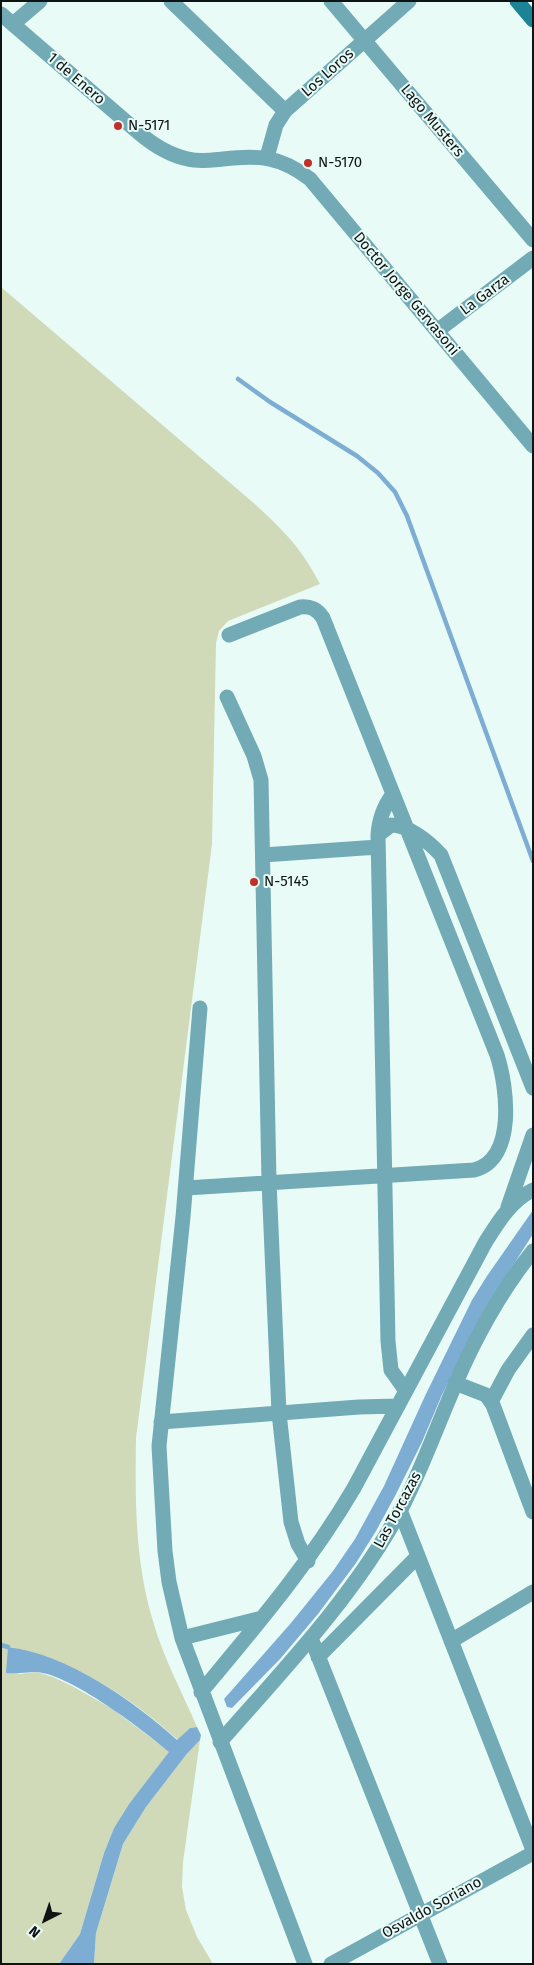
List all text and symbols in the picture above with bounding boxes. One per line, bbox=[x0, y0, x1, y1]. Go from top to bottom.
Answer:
street label: Los Loros bbox=[298, 45, 358, 101]
street label: 1 de Enero bbox=[43, 49, 109, 109]
street label: Lago Musters bbox=[397, 81, 467, 161]
place label: N-5171 bbox=[128, 117, 170, 135]
marker: N-5171 bbox=[112, 120, 124, 132]
place label: N-5170 bbox=[318, 154, 362, 172]
marker: N-5170 bbox=[302, 157, 314, 169]
street label: Doctor Jorge Gervasoni bbox=[349, 229, 463, 359]
street label: La Garza bbox=[457, 271, 513, 319]
place label: N-5145 bbox=[264, 873, 309, 891]
marker: N-5145 bbox=[248, 876, 260, 888]
street label: Las Torcazas bbox=[370, 1469, 426, 1551]
street label: Osvaldo Soriano bbox=[379, 1873, 485, 1943]
north arrow bbox=[20, 1895, 70, 1945]
text: N bbox=[26, 1922, 44, 1941]

